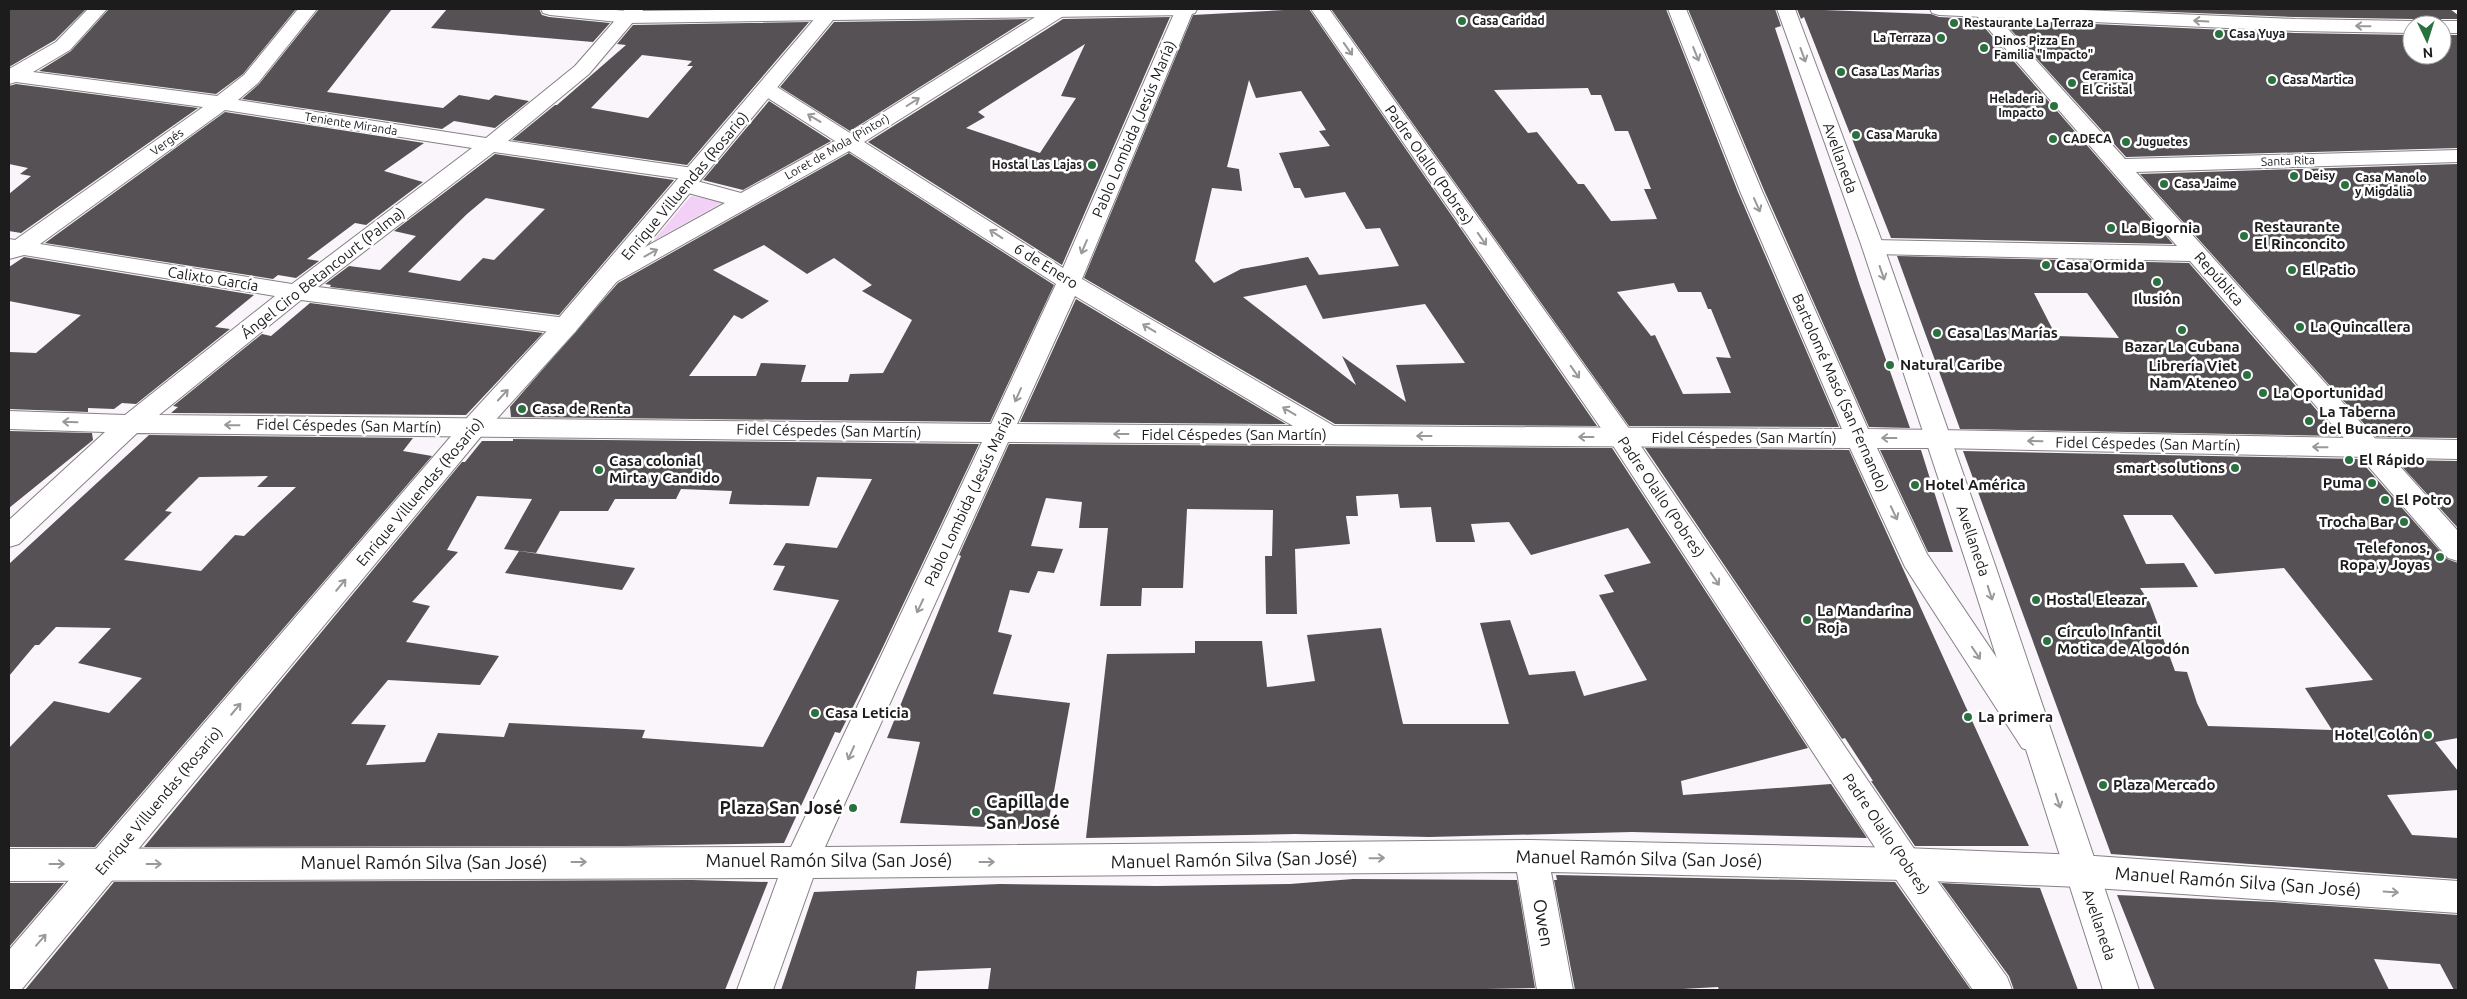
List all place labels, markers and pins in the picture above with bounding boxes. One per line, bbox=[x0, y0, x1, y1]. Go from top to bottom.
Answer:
place label: Casa Caridad bbox=[1472, 14, 1545, 27]
marker: Casa Caridad bbox=[1456, 15, 1468, 27]
place label: Restaurante La Terraza bbox=[1964, 16, 2094, 29]
marker: Restaurante La Terraza bbox=[1948, 17, 1960, 29]
place label: Casa Yuya bbox=[2229, 27, 2285, 40]
marker: Casa Yuya bbox=[2213, 28, 2225, 40]
place label: La Terraza bbox=[1873, 31, 1931, 44]
marker: La Terraza bbox=[1935, 32, 1947, 44]
place label: Dinos Pizza En Familia "Impacto" bbox=[1994, 34, 2093, 61]
marker: Dinos Pizza En Familia "Impacto" bbox=[1978, 42, 1990, 54]
place label: Casa Las Marias bbox=[1851, 65, 1940, 78]
marker: Casa Las Marias bbox=[1835, 66, 1847, 78]
place label: Ceramica El Cristal bbox=[2082, 69, 2134, 96]
place label: Casa Martica bbox=[2282, 73, 2354, 86]
marker: Casa Martica bbox=[2266, 74, 2278, 86]
marker: Ceramica El Cristal bbox=[2066, 77, 2078, 89]
place label: Heladeria Impacto bbox=[1989, 92, 2044, 119]
marker: Heladeria Impacto bbox=[2048, 100, 2060, 112]
place label: Casa Maruka bbox=[1866, 128, 1938, 141]
marker: Casa Maruka bbox=[1850, 129, 1862, 141]
place label: CADECA bbox=[2063, 132, 2112, 145]
marker: CADECA bbox=[2047, 133, 2059, 145]
place label: Juguetes bbox=[2136, 135, 2188, 148]
marker: Juguetes bbox=[2120, 136, 2132, 148]
place label: Hostal Las Lajas bbox=[992, 158, 1082, 171]
marker: Hostal Las Lajas bbox=[1086, 159, 1098, 171]
place label: Deisy bbox=[2304, 169, 2336, 182]
marker: Deisy bbox=[2288, 170, 2300, 182]
place label: Casa Manolo y Migdalia bbox=[2355, 171, 2427, 198]
place label: Casa Jaime bbox=[2174, 177, 2237, 190]
marker: Casa Jaime bbox=[2158, 178, 2170, 190]
marker: Casa Manolo y Migdalia bbox=[2339, 179, 2351, 191]
place label: Restaurante El Rinconcito bbox=[2254, 218, 2346, 252]
place label: La Bigornia bbox=[2121, 219, 2200, 236]
marker: La Bigornia bbox=[2105, 222, 2117, 234]
marker: Restaurante El Rinconcito bbox=[2238, 230, 2250, 242]
place label: Casa Ormida bbox=[2056, 256, 2145, 273]
marker: Casa Ormida bbox=[2040, 259, 2052, 271]
place label: El Patio bbox=[2302, 261, 2356, 278]
marker: El Patio bbox=[2286, 264, 2298, 276]
marker: Ilusión bbox=[2151, 276, 2163, 288]
place label: Ilusión bbox=[2134, 290, 2180, 307]
place label: La Quincallera bbox=[2310, 318, 2411, 335]
marker: La Quincallera bbox=[2294, 321, 2306, 333]
place label: Casa Las Marías bbox=[1947, 324, 2058, 341]
marker: Bazar La Cubana bbox=[2176, 324, 2188, 336]
marker: Casa Las Marías bbox=[1931, 327, 1943, 339]
place label: Bazar La Cubana bbox=[2124, 338, 2240, 355]
place label: Natural Caribe bbox=[1900, 356, 2003, 373]
place label: Librería Viet Nam Ateneo bbox=[2149, 357, 2238, 391]
marker: Natural Caribe bbox=[1884, 359, 1896, 371]
marker: Librería Viet Nam Ateneo bbox=[2241, 369, 2253, 381]
place label: La Oportunidad bbox=[2273, 384, 2383, 401]
marker: La Oportunidad bbox=[2257, 387, 2269, 399]
place label: Casa de Renta bbox=[532, 400, 631, 417]
marker: Casa de Renta bbox=[516, 403, 528, 415]
place label: La Taberna del Bucanero bbox=[2319, 403, 2411, 437]
marker: La Taberna del Bucanero bbox=[2303, 415, 2315, 427]
place label: El Rápido bbox=[2359, 451, 2425, 468]
place label: Casa colonial Mirta y Candido bbox=[609, 452, 720, 486]
marker: El Rápido bbox=[2343, 454, 2355, 466]
place label: smart solutions bbox=[2116, 459, 2225, 476]
marker: smart solutions bbox=[2229, 462, 2241, 474]
marker: Casa colonial Mirta y Candido bbox=[593, 464, 605, 476]
place label: Puma bbox=[2323, 474, 2362, 491]
place label: Hotel América bbox=[1925, 476, 2026, 493]
marker: Puma bbox=[2366, 477, 2378, 489]
marker: Hotel América bbox=[1909, 479, 1921, 491]
place label: El Potro bbox=[2395, 491, 2452, 508]
marker: El Potro bbox=[2379, 494, 2391, 506]
place label: Trocha Bar bbox=[2319, 513, 2395, 530]
marker: Trocha Bar bbox=[2398, 516, 2410, 528]
place label: Telefonos, Ropa y Joyas bbox=[2339, 539, 2430, 573]
marker: Telefonos, Ropa y Joyas bbox=[2434, 551, 2446, 563]
place label: Hostal Eleazar bbox=[2046, 591, 2148, 608]
marker: Hostal Eleazar bbox=[2030, 594, 2042, 606]
place label: La Mandarina Roja bbox=[1817, 602, 1912, 636]
marker: La Mandarina Roja bbox=[1801, 614, 1813, 626]
place label: Círculo Infantil Motica de Algodón bbox=[2057, 623, 2190, 657]
marker: Círculo Infantil Motica de Algodón bbox=[2041, 635, 2053, 647]
place label: Casa Leticia bbox=[825, 704, 909, 721]
marker: Casa Leticia bbox=[809, 707, 821, 719]
place label: La primera bbox=[1978, 708, 2053, 725]
marker: La primera bbox=[1962, 711, 1974, 723]
place label: Hotel Colón bbox=[2334, 726, 2418, 743]
marker: Hotel Colón bbox=[2422, 729, 2434, 741]
place label: Plaza Mercado bbox=[2113, 776, 2216, 793]
marker: Plaza Mercado bbox=[2097, 779, 2109, 791]
place label: Capilla de San José bbox=[986, 791, 1070, 832]
place label: Plaza San José bbox=[719, 797, 843, 817]
marker: Plaza San José bbox=[847, 802, 859, 814]
marker: Capilla de San José bbox=[970, 806, 982, 818]

